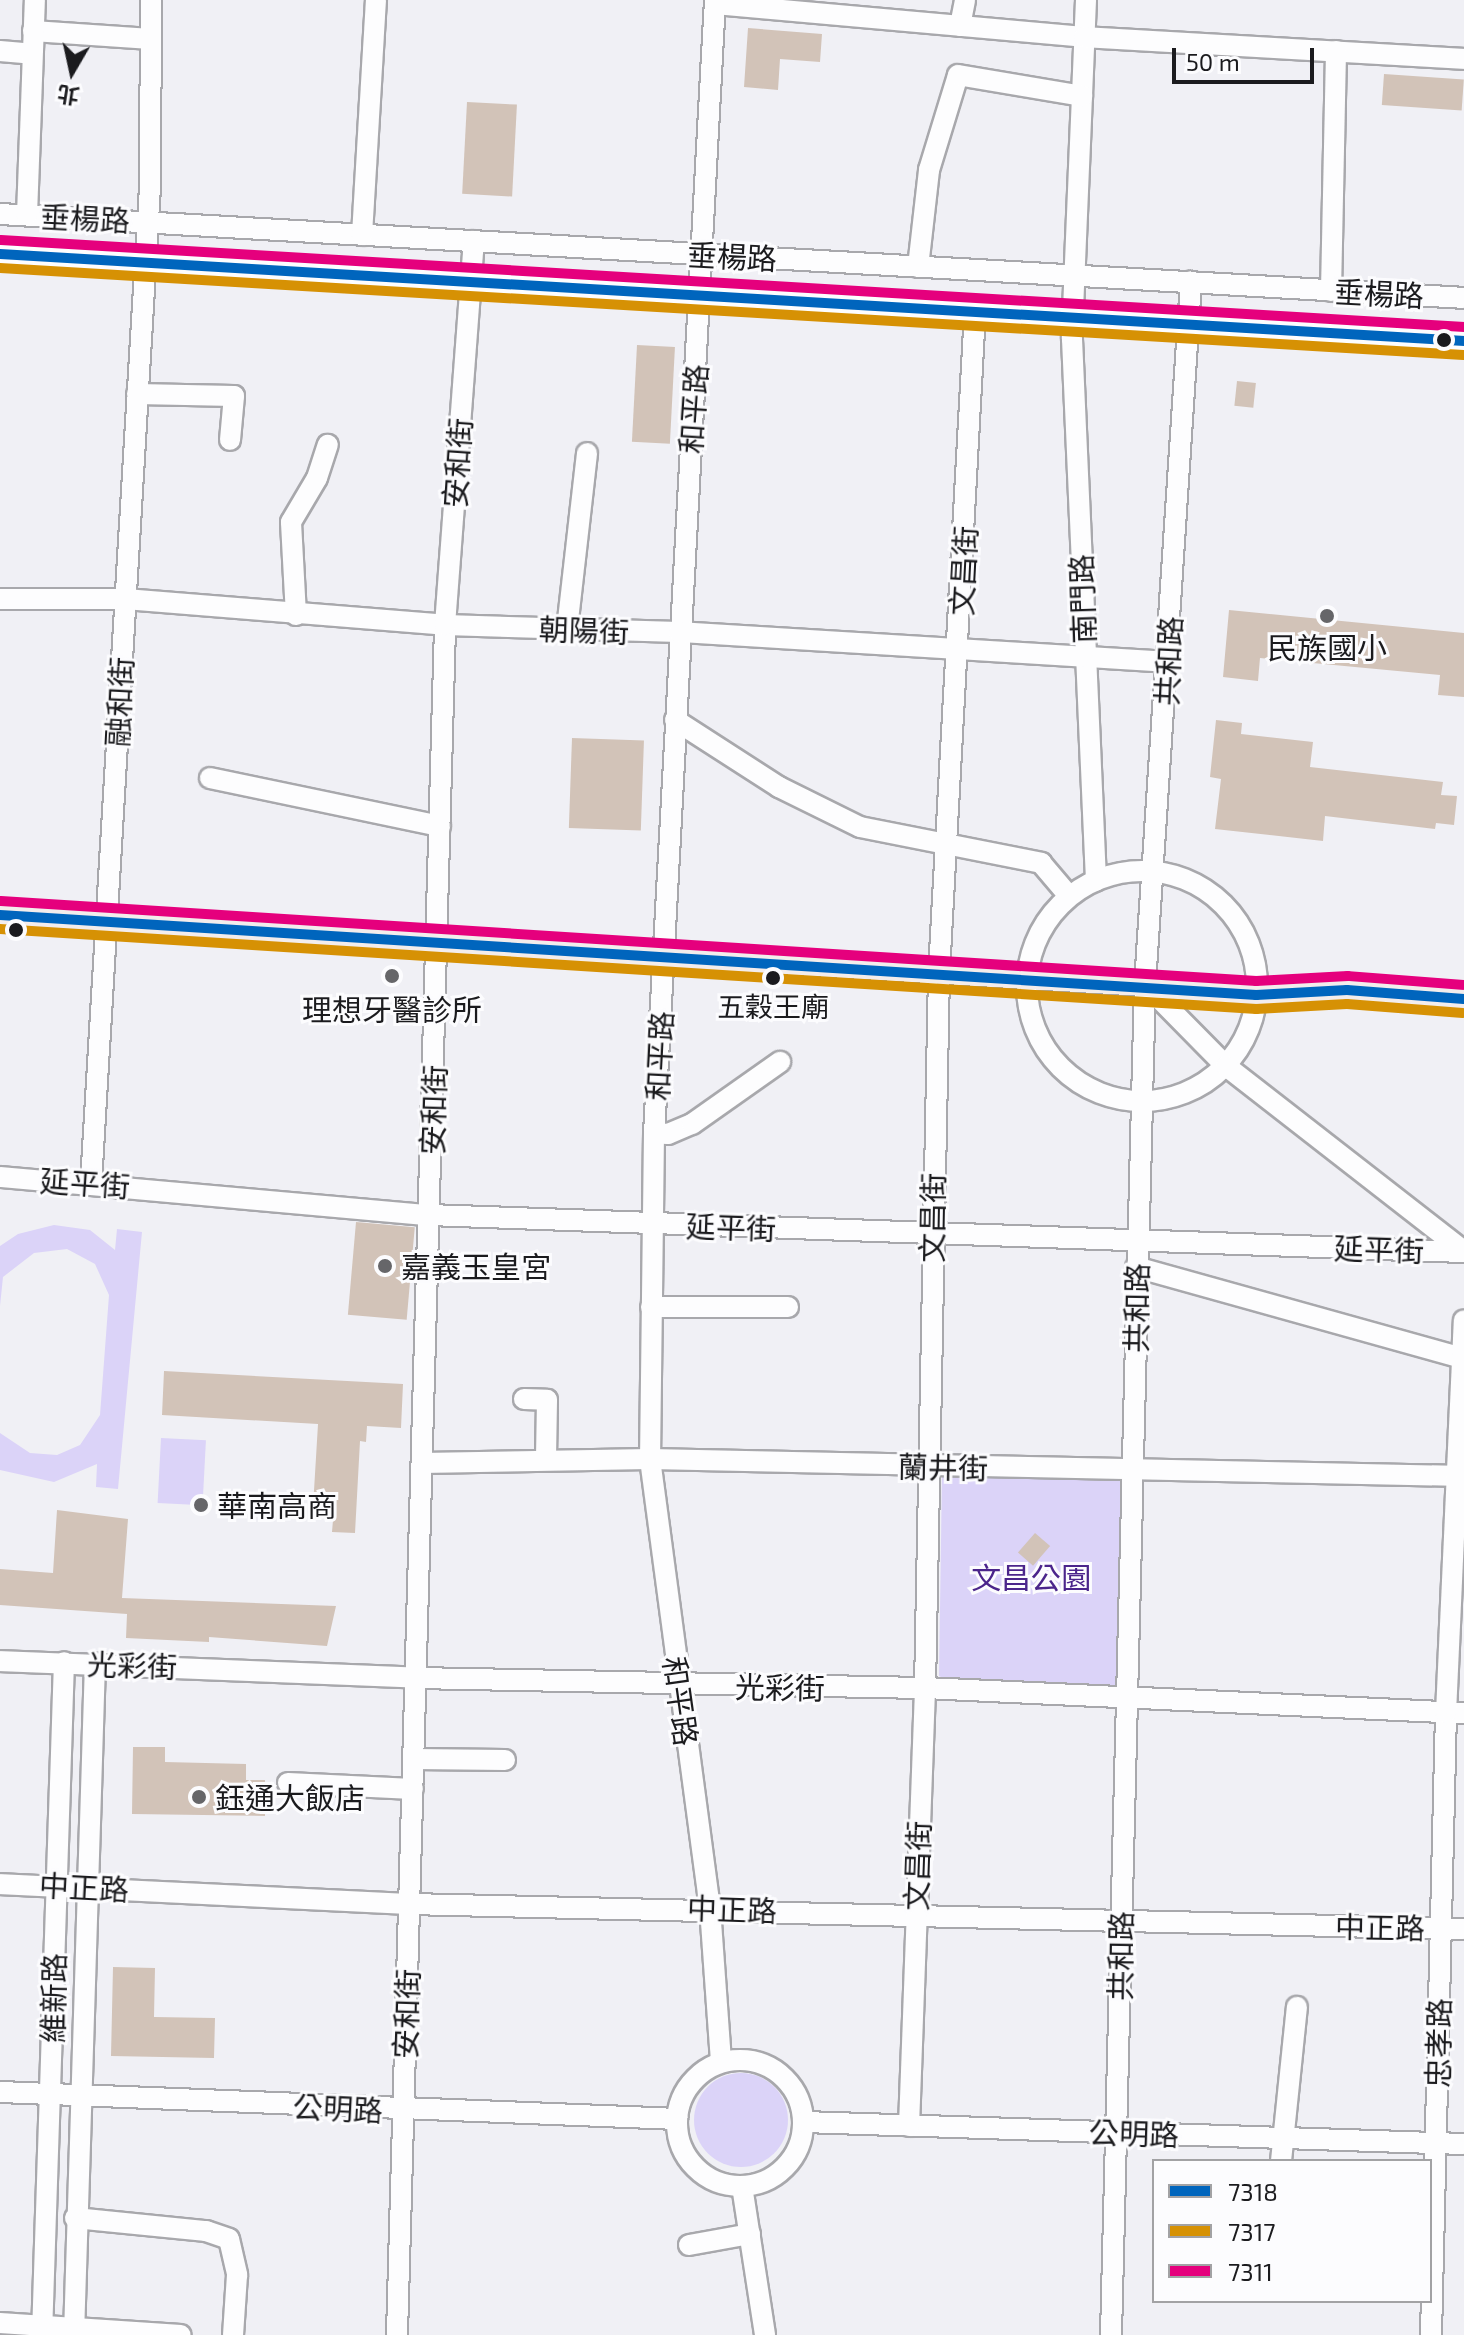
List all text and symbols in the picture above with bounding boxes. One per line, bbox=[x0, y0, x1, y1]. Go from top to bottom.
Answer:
north arrow bbox=[32, 32, 112, 112]
scale bar bbox=[1176, 32, 1318, 82]
text: 50 m bbox=[1186, 47, 1240, 76]
text: 北 bbox=[55, 81, 81, 110]
street label: 垂楊路 bbox=[39, 198, 131, 238]
street label: 垂楊路 bbox=[686, 236, 778, 276]
street label: 垂楊路 bbox=[1333, 273, 1425, 313]
unlabelled marker bbox=[1436, 332, 1452, 348]
street label: 和平路 bbox=[672, 363, 714, 455]
street label: 安和街 bbox=[436, 417, 478, 509]
street label: 文昌街 bbox=[943, 525, 983, 617]
street label: 南門路 bbox=[1062, 553, 1102, 645]
marker: 民族國小 bbox=[1318, 607, 1336, 625]
street label: 朝陽街 bbox=[538, 610, 630, 650]
street label: 共和路 bbox=[1148, 615, 1188, 707]
place label: 民族國小 bbox=[1267, 629, 1387, 665]
street label: 融和街 bbox=[99, 656, 139, 748]
unlabelled marker bbox=[8, 922, 24, 938]
marker: 理想牙醫診所 bbox=[381, 965, 403, 987]
marker: 五穀王廟 bbox=[765, 970, 781, 986]
place label: 五穀王廟 bbox=[717, 989, 829, 1023]
place label: 理想牙醫診所 bbox=[302, 991, 482, 1027]
street label: 和平路 bbox=[639, 1010, 679, 1102]
street label: 安和街 bbox=[413, 1064, 453, 1156]
street label: 延平街 bbox=[39, 1162, 131, 1204]
street label: 文昌街 bbox=[913, 1173, 951, 1263]
street label: 延平街 bbox=[685, 1207, 777, 1247]
street label: 延平街 bbox=[1333, 1229, 1425, 1269]
place label: 嘉義玉皇宮 bbox=[401, 1248, 551, 1284]
marker: 嘉義玉皇宮 bbox=[376, 1257, 394, 1275]
street label: 共和路 bbox=[1117, 1263, 1155, 1353]
street label: 蘭井街 bbox=[898, 1448, 988, 1486]
place label: 華南高商 bbox=[217, 1487, 337, 1523]
marker: 華南高商 bbox=[192, 1496, 210, 1514]
park label: 文昌公園 bbox=[971, 1559, 1091, 1595]
street label: 光彩街 bbox=[86, 1645, 178, 1685]
street label: 和平路 bbox=[657, 1654, 705, 1748]
street label: 光彩街 bbox=[735, 1668, 825, 1706]
place label: 鈺通大飯店 bbox=[215, 1779, 365, 1815]
marker: 鈺通大飯店 bbox=[190, 1788, 208, 1806]
street label: 文昌街 bbox=[897, 1820, 937, 1912]
street label: 中正路 bbox=[38, 1867, 130, 1907]
street label: 中正路 bbox=[686, 1889, 778, 1929]
street label: 中正路 bbox=[1335, 1908, 1425, 1946]
street label: 共和路 bbox=[1101, 1911, 1139, 2001]
street label: 維新路 bbox=[34, 1953, 72, 2043]
street label: 安和街 bbox=[386, 1968, 426, 2060]
street label: 忠孝路 bbox=[1419, 1998, 1457, 2088]
street label: 公明路 bbox=[292, 2088, 384, 2128]
street label: 公明路 bbox=[1088, 2113, 1180, 2153]
legend bbox=[1152, 2159, 1432, 2303]
text: 7318 bbox=[1228, 2177, 1278, 2206]
text: 7317 bbox=[1228, 2217, 1275, 2246]
text: 7311 bbox=[1228, 2257, 1273, 2286]

